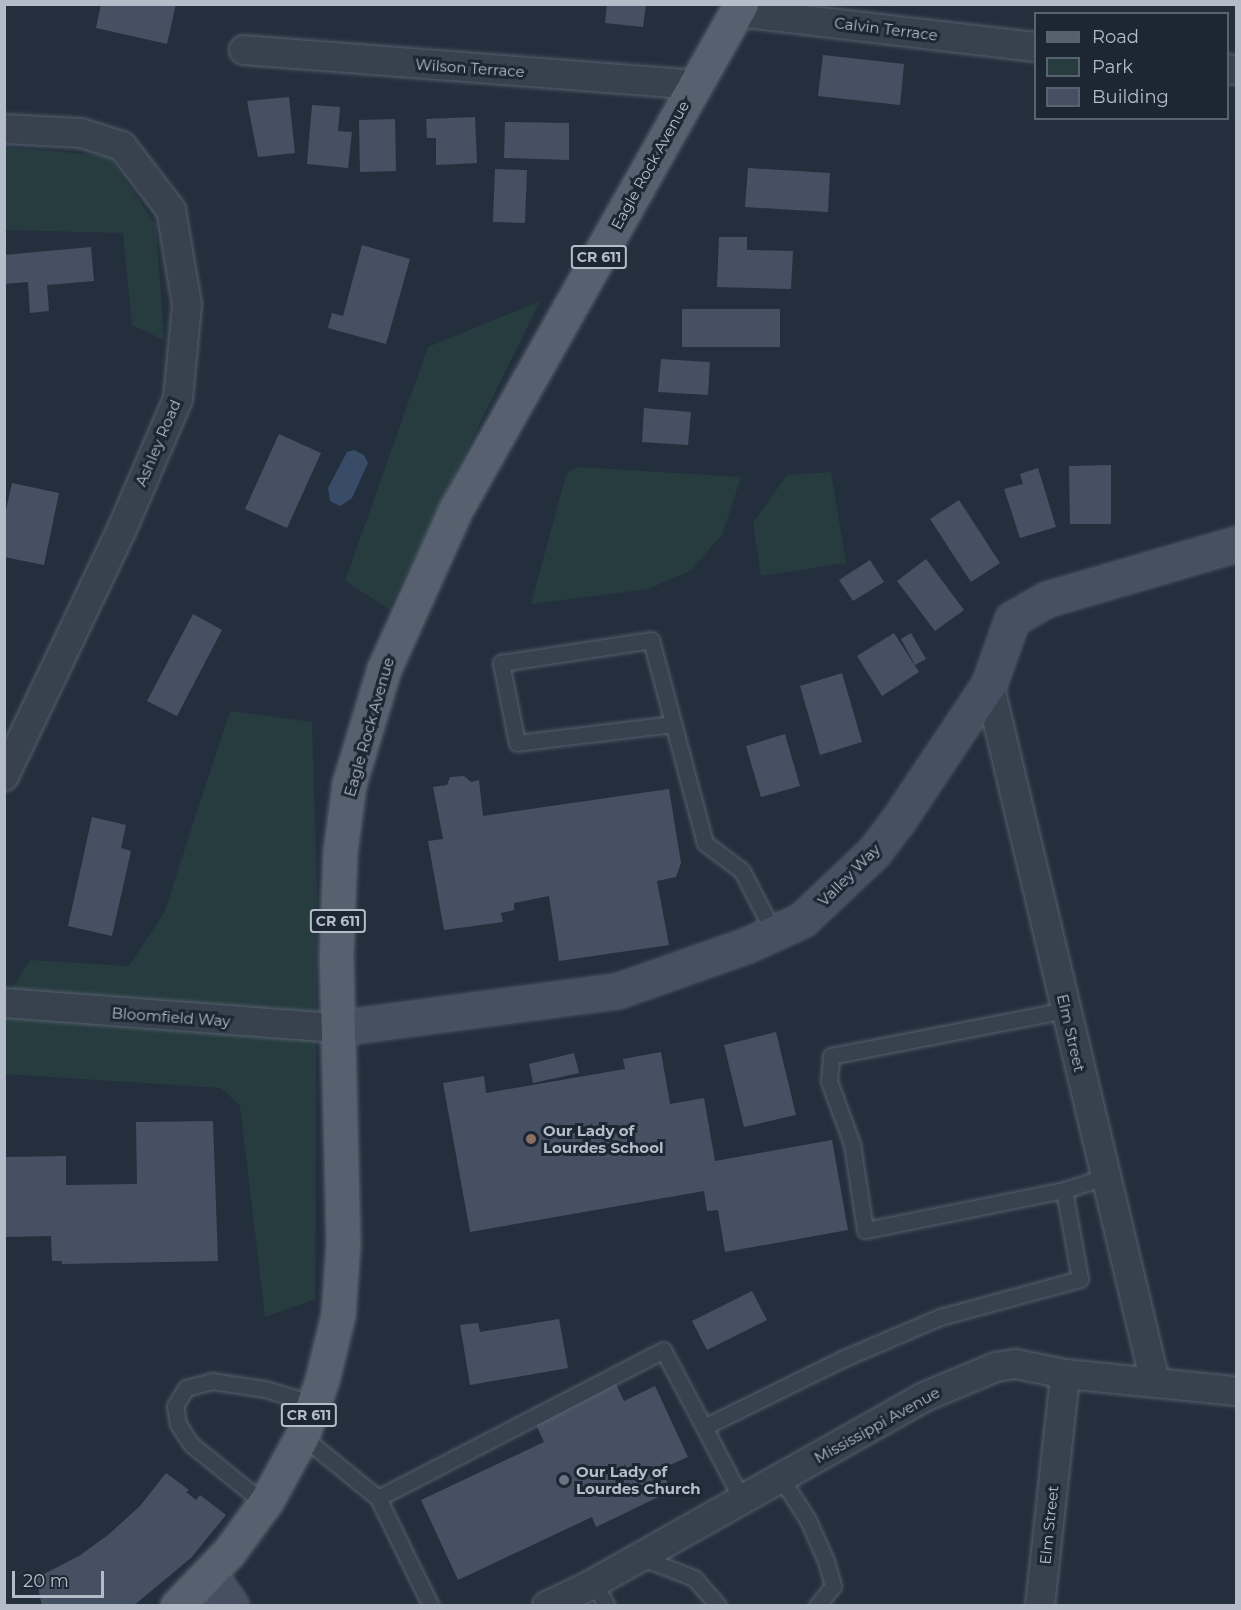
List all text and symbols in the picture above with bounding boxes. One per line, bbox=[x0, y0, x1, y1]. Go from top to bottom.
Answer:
legend bbox=[1034, 12, 1229, 120]
street label: Calvin Terrace bbox=[833, 14, 939, 44]
text: Road bbox=[1092, 26, 1139, 48]
street label: Wilson Terrace bbox=[415, 55, 525, 81]
text: Park bbox=[1092, 56, 1133, 78]
text: Building bbox=[1092, 86, 1169, 108]
street label: Eagle Rock Avenue bbox=[607, 98, 693, 232]
road number: CR 611 bbox=[570, 246, 628, 268]
street label: Ashley Road bbox=[132, 397, 184, 489]
street label: Eagle Rock Avenue bbox=[340, 655, 398, 799]
street label: Valley Way bbox=[814, 840, 884, 910]
road number: CR 611 bbox=[310, 910, 366, 932]
street label: Elm Street bbox=[1053, 992, 1089, 1074]
street label: Bloomfield Way bbox=[111, 1004, 231, 1030]
place label: Our Lady of Lourdes School bbox=[543, 1121, 663, 1156]
marker: Our Lady of Lourdes School bbox=[524, 1132, 538, 1146]
street label: Mississippi Avenue bbox=[811, 1383, 943, 1467]
road number: CR 611 bbox=[280, 1404, 338, 1426]
place label: Our Lady of Lourdes Church bbox=[576, 1462, 701, 1497]
marker: Our Lady of Lourdes Church bbox=[557, 1473, 571, 1487]
street label: Elm Street bbox=[1036, 1485, 1062, 1565]
scale bar bbox=[15, 1559, 106, 1597]
text: 20 m bbox=[23, 1570, 69, 1592]

